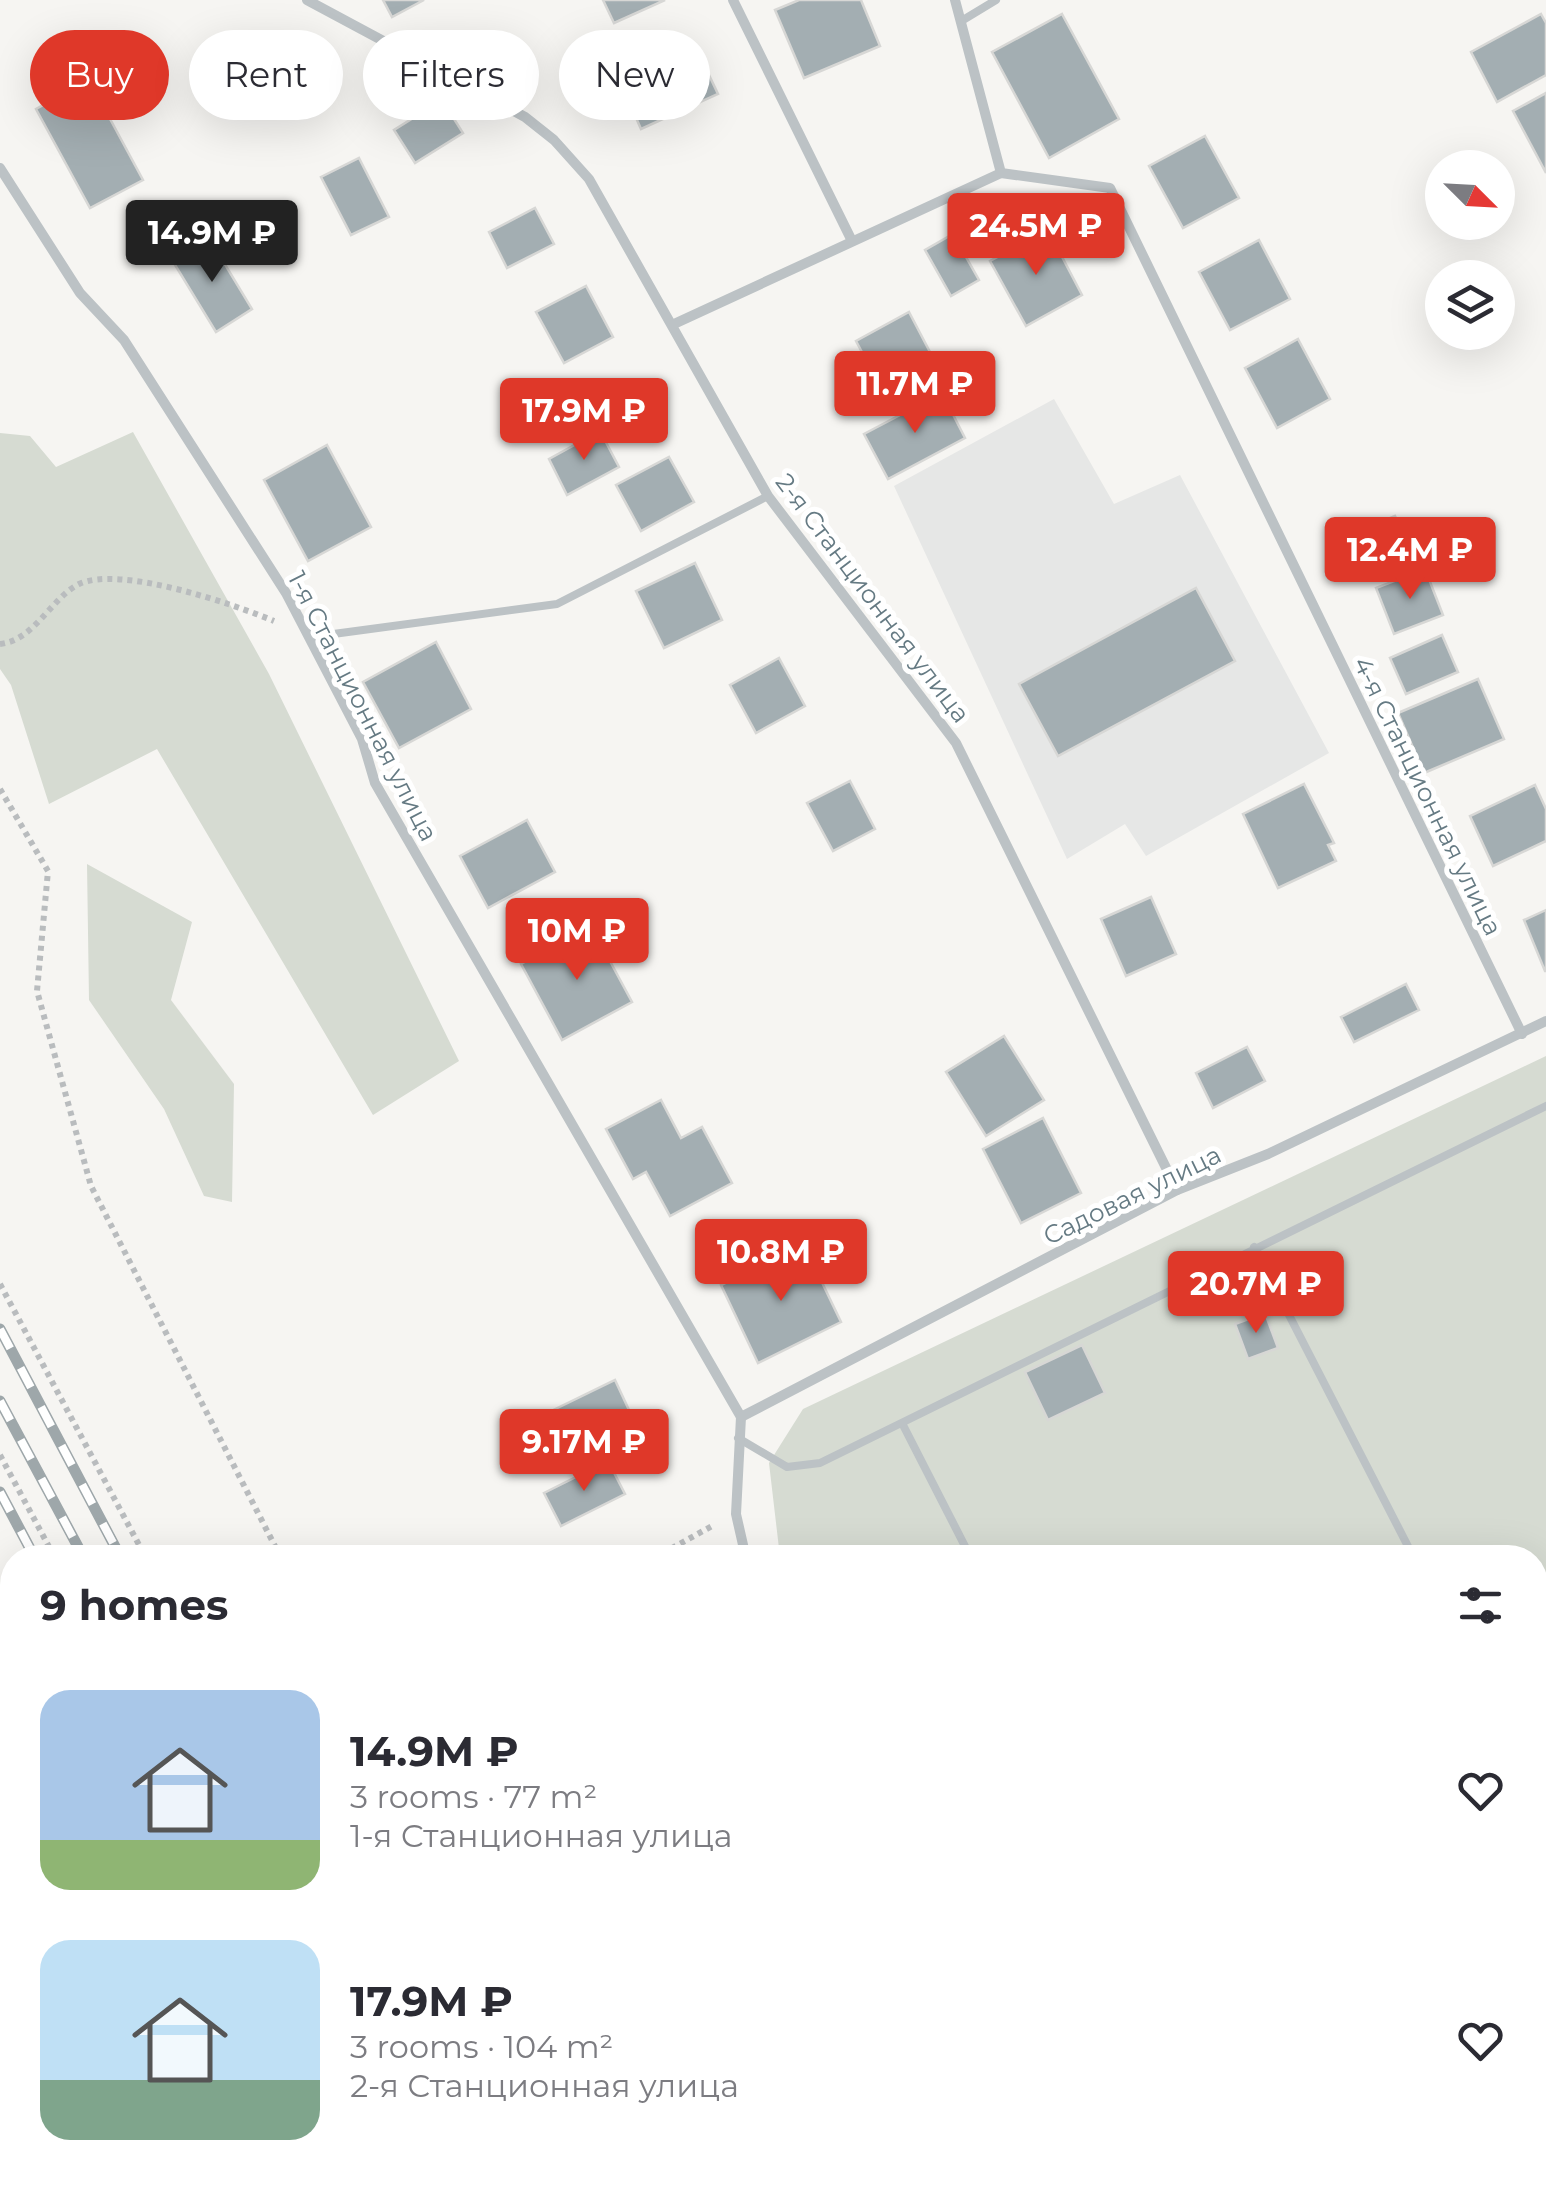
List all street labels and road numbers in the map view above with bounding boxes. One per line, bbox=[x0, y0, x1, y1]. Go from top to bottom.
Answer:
street label: 2-я Станционная улица bbox=[770, 468, 976, 728]
street label: 1-я Станционная улица bbox=[282, 566, 444, 846]
street label: 4-я Станционная улица bbox=[1347, 652, 1509, 940]
street label: Садовая улица bbox=[1038, 1139, 1226, 1251]

